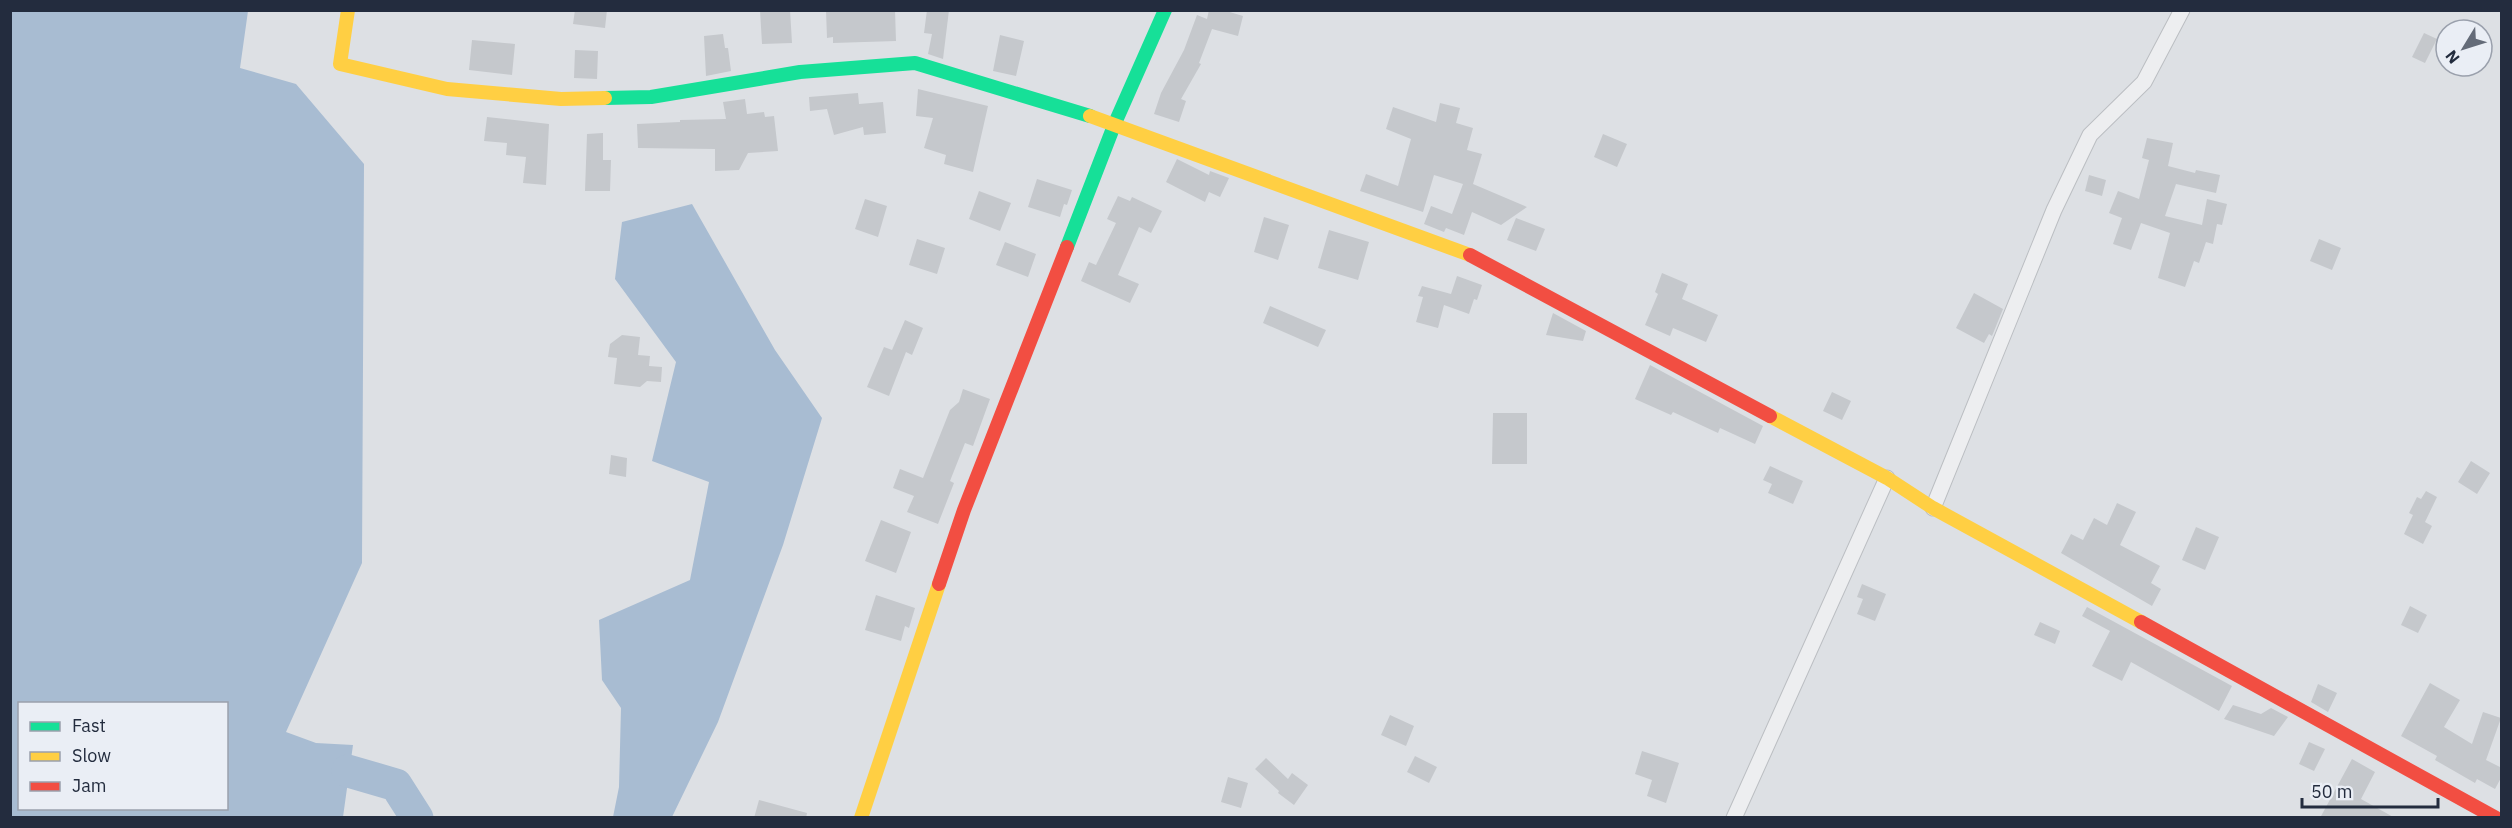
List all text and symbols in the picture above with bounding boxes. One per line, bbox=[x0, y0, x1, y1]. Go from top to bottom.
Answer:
north arrow bbox=[2434, 18, 2494, 78]
text: N bbox=[2441, 47, 2464, 68]
legend bbox=[18, 702, 228, 810]
text: Fast bbox=[72, 714, 106, 737]
text: Slow bbox=[72, 744, 111, 767]
scale bar bbox=[2302, 771, 2438, 809]
text: Jam bbox=[72, 774, 107, 797]
text: 50 m bbox=[2311, 780, 2353, 803]

